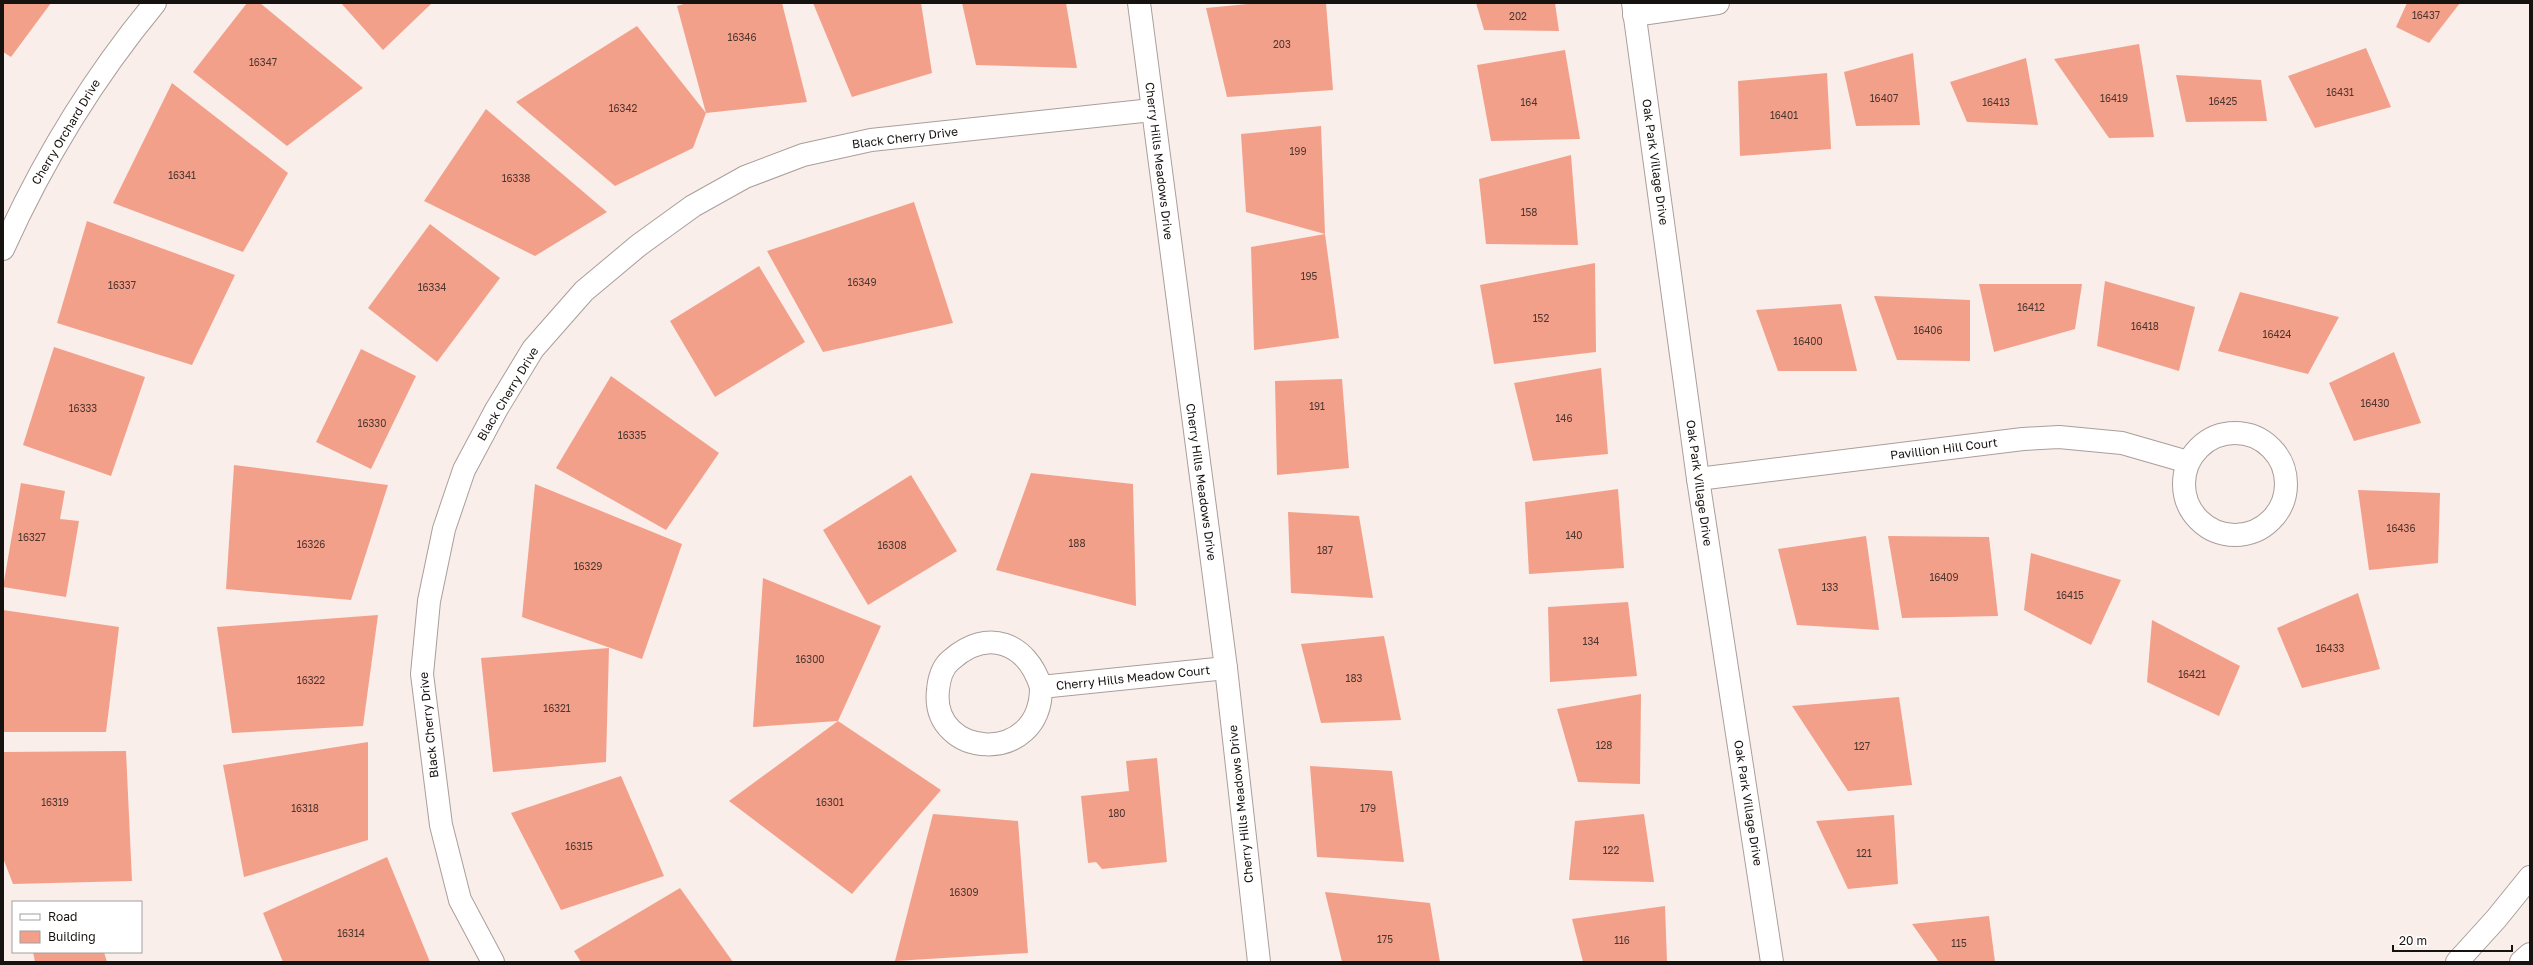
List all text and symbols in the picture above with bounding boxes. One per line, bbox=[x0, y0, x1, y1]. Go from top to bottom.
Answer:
house number: 16437 bbox=[2412, 9, 2440, 21]
house number: 202 bbox=[1509, 10, 1527, 22]
house number: 16346 bbox=[728, 31, 756, 43]
house number: 203 bbox=[1273, 38, 1291, 50]
house number: 16347 bbox=[249, 56, 277, 68]
street label: Cherry Orchard Drive bbox=[28, 76, 103, 187]
street label: Cherry Hills Meadows Drive bbox=[1142, 81, 1177, 241]
house number: 16431 bbox=[2326, 86, 2354, 98]
house number: 16407 bbox=[1870, 92, 1898, 104]
house number: 16419 bbox=[2100, 92, 2128, 104]
house number: 16425 bbox=[2209, 95, 2237, 107]
house number: 164 bbox=[1521, 96, 1538, 108]
house number: 16413 bbox=[1982, 96, 2010, 108]
street label: Oak Park Village Drive bbox=[1639, 98, 1672, 226]
house number: 16342 bbox=[609, 102, 638, 114]
house number: 16401 bbox=[1770, 109, 1798, 121]
street label: Black Cherry Drive bbox=[851, 124, 959, 151]
house number: 199 bbox=[1290, 145, 1306, 157]
house number: 16341 bbox=[168, 169, 196, 181]
house number: 16338 bbox=[502, 172, 530, 184]
house number: 158 bbox=[1521, 206, 1537, 218]
house number: 195 bbox=[1301, 270, 1318, 282]
house number: 16349 bbox=[848, 276, 876, 288]
house number: 16337 bbox=[108, 279, 136, 291]
house number: 16334 bbox=[418, 281, 446, 293]
house number: 16412 bbox=[2017, 301, 2045, 313]
house number: 152 bbox=[1533, 312, 1549, 324]
house number: 16418 bbox=[2131, 320, 2159, 332]
house number: 16406 bbox=[1913, 324, 1943, 336]
house number: 16424 bbox=[2263, 328, 2291, 340]
house number: 16400 bbox=[1793, 335, 1823, 347]
street label: Black Cherry Drive bbox=[474, 344, 541, 443]
house number: 16430 bbox=[2360, 397, 2390, 409]
house number: 191 bbox=[1309, 400, 1325, 412]
house number: 16333 bbox=[69, 402, 97, 414]
street label: Cherry Hills Meadows Drive bbox=[1183, 402, 1220, 562]
house number: 146 bbox=[1556, 412, 1573, 424]
house number: 16330 bbox=[358, 417, 386, 429]
street label: Oak Park Village Drive bbox=[1683, 419, 1716, 547]
house number: 16335 bbox=[618, 429, 646, 441]
street label: Pavillion Hill Court bbox=[1889, 434, 1999, 463]
house number: 16436 bbox=[2387, 522, 2415, 534]
house number: 140 bbox=[1565, 529, 1583, 541]
house number: 16327 bbox=[18, 531, 46, 543]
house number: 188 bbox=[1068, 537, 1086, 549]
house number: 16326 bbox=[297, 538, 325, 550]
house number: 16308 bbox=[877, 539, 907, 551]
house number: 187 bbox=[1317, 544, 1333, 556]
house number: 16329 bbox=[574, 560, 602, 572]
house number: 16409 bbox=[1929, 571, 1959, 583]
house number: 133 bbox=[1822, 581, 1838, 593]
house number: 16415 bbox=[2056, 589, 2084, 601]
house number: 134 bbox=[1583, 635, 1599, 647]
house number: 16433 bbox=[2316, 642, 2344, 654]
house number: 16300 bbox=[795, 653, 825, 665]
street label: Cherry Hills Meadow Court bbox=[1055, 662, 1211, 693]
house number: 16421 bbox=[2178, 668, 2206, 680]
street label: Black Cherry Drive bbox=[415, 671, 442, 779]
house number: 183 bbox=[1346, 672, 1363, 684]
house number: 16322 bbox=[297, 674, 325, 686]
house number: 16321 bbox=[543, 702, 571, 714]
street label: Cherry Hills Meadows Drive bbox=[1225, 724, 1256, 884]
house number: 128 bbox=[1596, 739, 1612, 751]
street label: Oak Park Village Drive bbox=[1731, 739, 1766, 867]
house number: 127 bbox=[1854, 740, 1870, 752]
house number: 16319 bbox=[41, 796, 69, 808]
house number: 16301 bbox=[816, 796, 844, 808]
house number: 16318 bbox=[291, 802, 319, 814]
house number: 179 bbox=[1360, 802, 1376, 814]
house number: 180 bbox=[1108, 807, 1126, 819]
house number: 16315 bbox=[565, 840, 593, 852]
house number: 122 bbox=[1603, 844, 1619, 856]
house number: 121 bbox=[1856, 847, 1872, 859]
house number: 16309 bbox=[950, 886, 979, 898]
legend bbox=[12, 901, 142, 953]
text: Road bbox=[48, 909, 77, 924]
house number: 16314 bbox=[337, 927, 365, 939]
scale bar bbox=[2393, 927, 2512, 953]
text: Building bbox=[48, 929, 96, 944]
house number: 175 bbox=[1377, 933, 1393, 945]
text: 20 m bbox=[2399, 933, 2427, 948]
house number: 116 bbox=[1614, 934, 1630, 946]
house number: 115 bbox=[1951, 937, 1967, 949]

